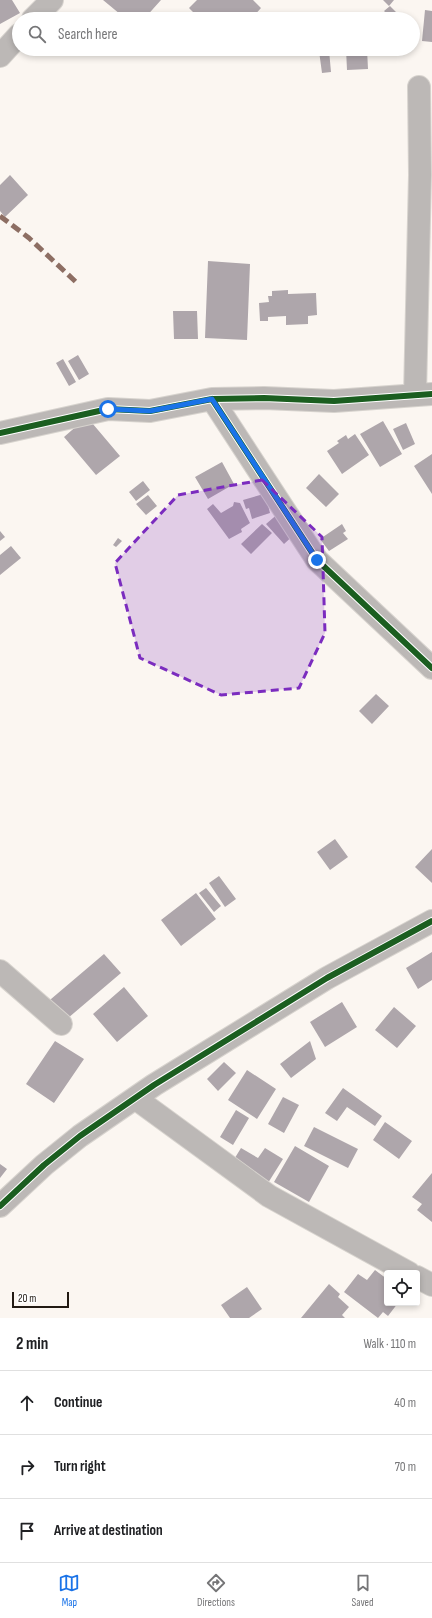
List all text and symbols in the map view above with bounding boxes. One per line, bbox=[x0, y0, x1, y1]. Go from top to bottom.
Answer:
search box bbox=[12, 12, 420, 56]
icon: search bbox=[26, 23, 48, 45]
text: Search here bbox=[58, 25, 118, 44]
route start bbox=[99, 400, 117, 418]
route end bbox=[308, 551, 326, 569]
map controls bbox=[384, 1270, 420, 1306]
button: locate bbox=[384, 1270, 420, 1306]
scale bar bbox=[12, 1290, 69, 1309]
text: 20 m bbox=[18, 1292, 36, 1305]
text: 2 min bbox=[16, 1334, 48, 1354]
text: Walk · 110 m bbox=[363, 1336, 416, 1352]
icon: ahead bbox=[16, 1392, 38, 1414]
text: Continue bbox=[54, 1393, 103, 1412]
text: 40 m bbox=[394, 1395, 416, 1411]
icon: right bbox=[16, 1456, 38, 1478]
text: Turn right bbox=[54, 1457, 106, 1476]
text: 70 m bbox=[395, 1459, 416, 1475]
icon: arrive bbox=[16, 1520, 38, 1542]
text: Arrive at destination bbox=[54, 1521, 163, 1540]
tab: Map bbox=[58, 1572, 80, 1609]
tab: Directions bbox=[197, 1572, 235, 1609]
tab: Saved bbox=[352, 1572, 374, 1609]

